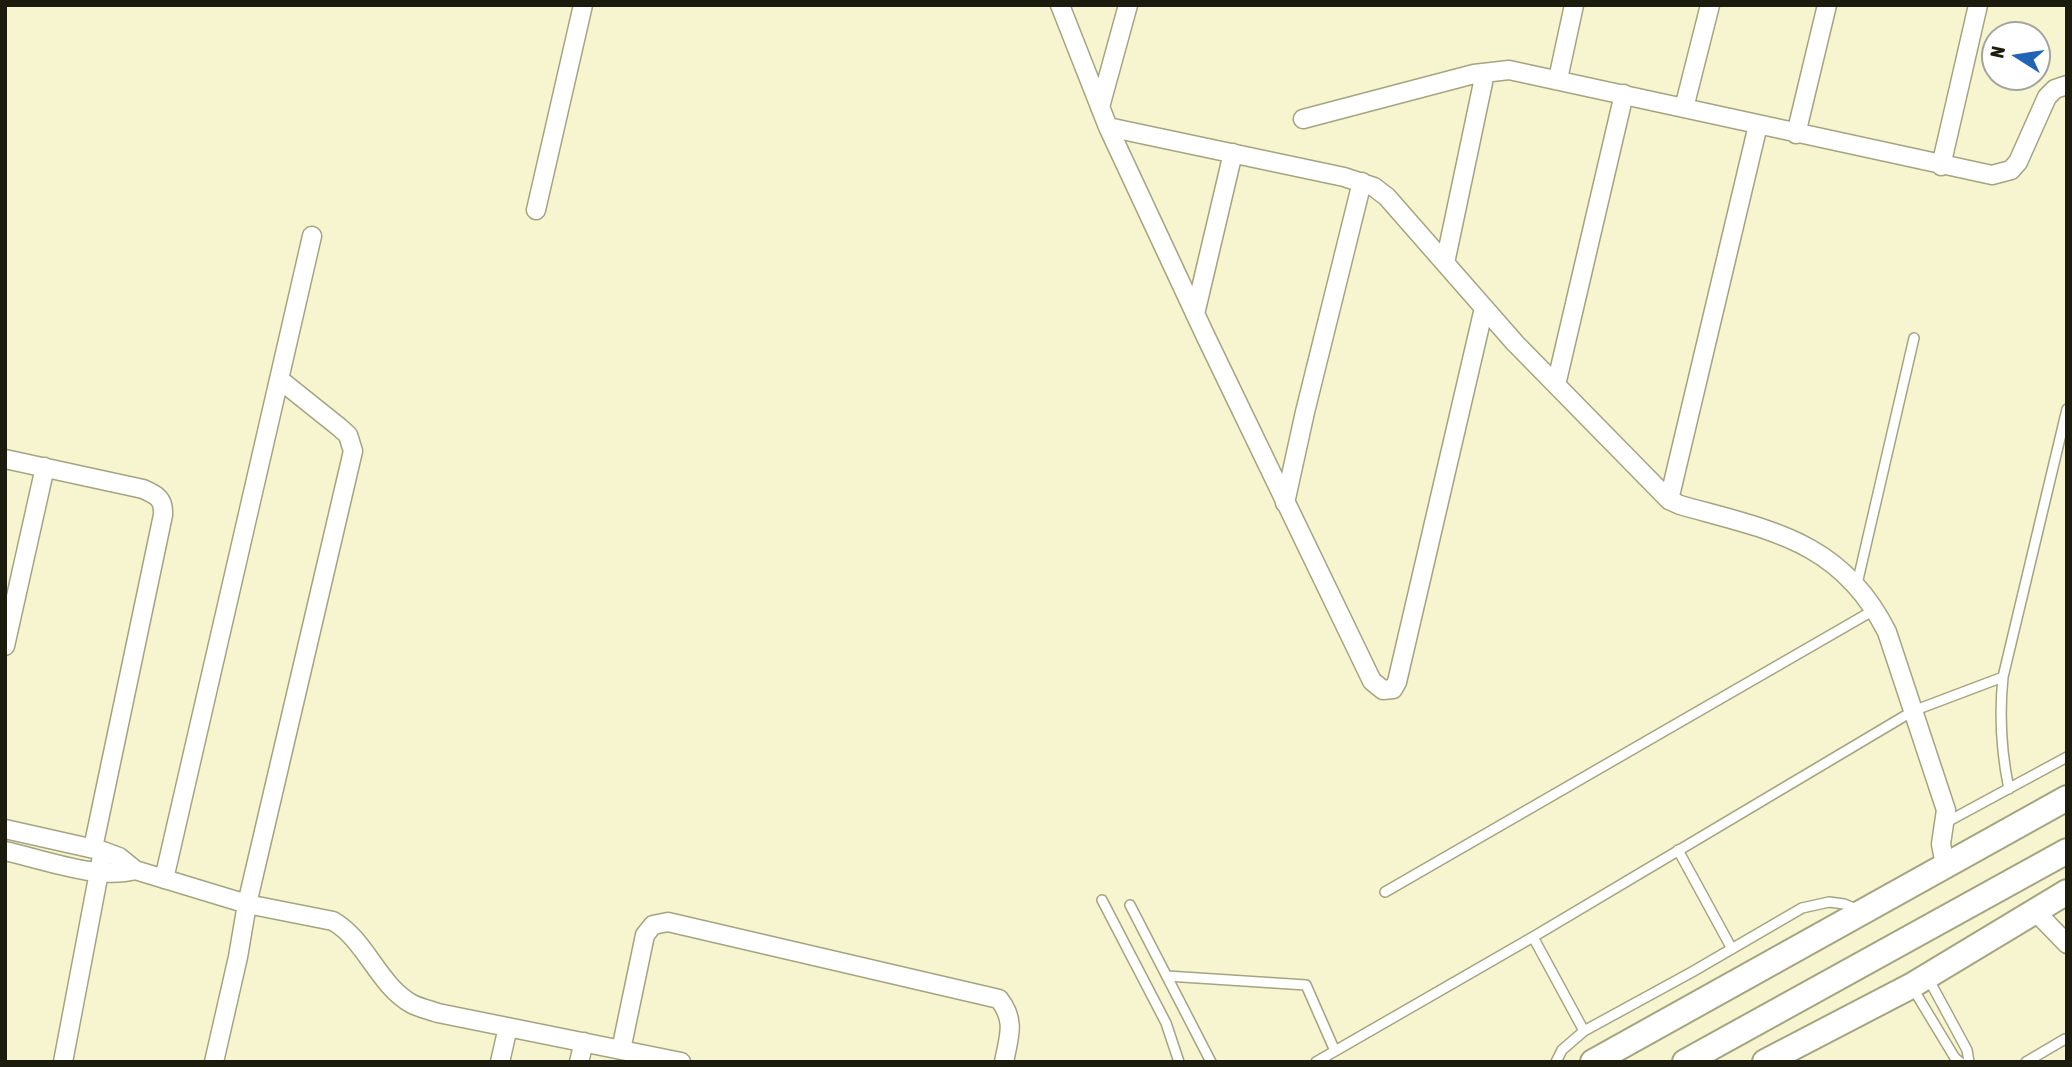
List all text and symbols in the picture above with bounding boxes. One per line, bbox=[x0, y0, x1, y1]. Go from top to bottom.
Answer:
north arrow bbox=[1981, 21, 2051, 91]
text: N bbox=[1985, 44, 2009, 60]

